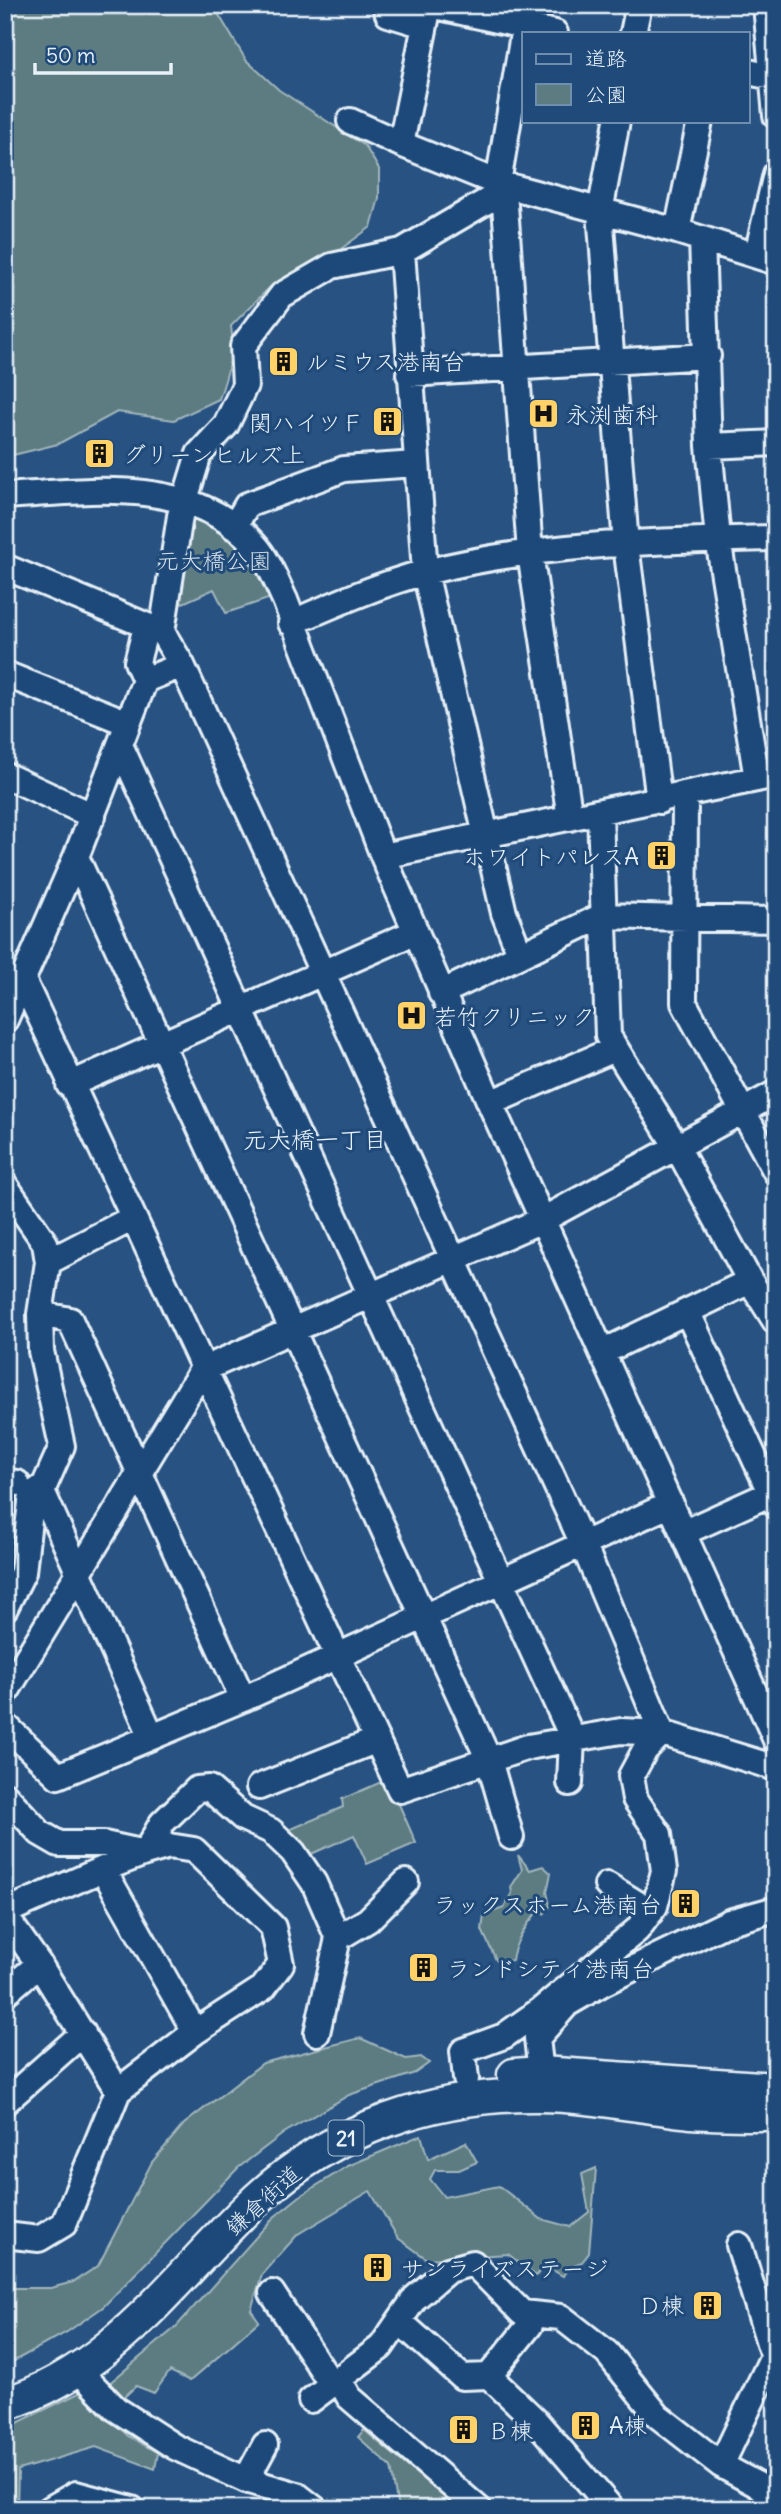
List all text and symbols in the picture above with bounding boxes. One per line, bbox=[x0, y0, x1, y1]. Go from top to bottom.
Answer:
scale bar bbox=[35, 32, 172, 76]
legend bbox=[522, 32, 750, 122]
text: 50 m bbox=[46, 42, 95, 69]
text: 道路 bbox=[585, 45, 627, 72]
text: 公園 bbox=[585, 81, 627, 108]
building icon: ルミウス港南台 bbox=[266, 344, 300, 378]
place label: ルミウス港南台 bbox=[306, 347, 466, 376]
hospital icon: 永渕歯科 bbox=[526, 397, 560, 431]
place label: 永渕歯科 bbox=[566, 400, 658, 429]
building icon: 関ハイツＦ bbox=[370, 405, 404, 439]
place label: 関ハイツＦ bbox=[249, 408, 364, 437]
building icon: グリーンヒルズ上 bbox=[83, 437, 117, 471]
place label: グリーンヒルズ上 bbox=[123, 440, 305, 469]
park label: 元大橋公園 bbox=[157, 546, 272, 575]
building icon: ホワイトパレスA bbox=[645, 839, 679, 873]
place label: ホワイトパレスA bbox=[463, 842, 639, 871]
hospital icon: 若竹クリニック bbox=[394, 999, 428, 1033]
place label: 若竹クリニック bbox=[434, 1002, 595, 1031]
district label: 元大橋一丁目 bbox=[243, 1124, 387, 1154]
building icon: ラックスホーム港南台 bbox=[668, 1887, 702, 1921]
place label: ラックスホーム港南台 bbox=[433, 1890, 662, 1919]
building icon: ランドシティ港南台 bbox=[407, 1951, 441, 1985]
place label: ランドシティ港南台 bbox=[447, 1954, 654, 1983]
road number: 21 bbox=[328, 2120, 364, 2156]
street label: 鎌倉街道 bbox=[219, 2158, 307, 2242]
building icon: サンライズステージ bbox=[361, 2251, 395, 2285]
place label: サンライズステージ bbox=[401, 2254, 608, 2283]
building icon: Ｄ棟 bbox=[690, 2288, 724, 2322]
place label: Ｄ棟 bbox=[638, 2291, 684, 2320]
building icon: A棟 bbox=[569, 2408, 603, 2442]
place label: A棟 bbox=[609, 2411, 647, 2440]
building icon: Ｂ棟 bbox=[447, 2413, 481, 2447]
place label: Ｂ棟 bbox=[487, 2416, 533, 2445]

